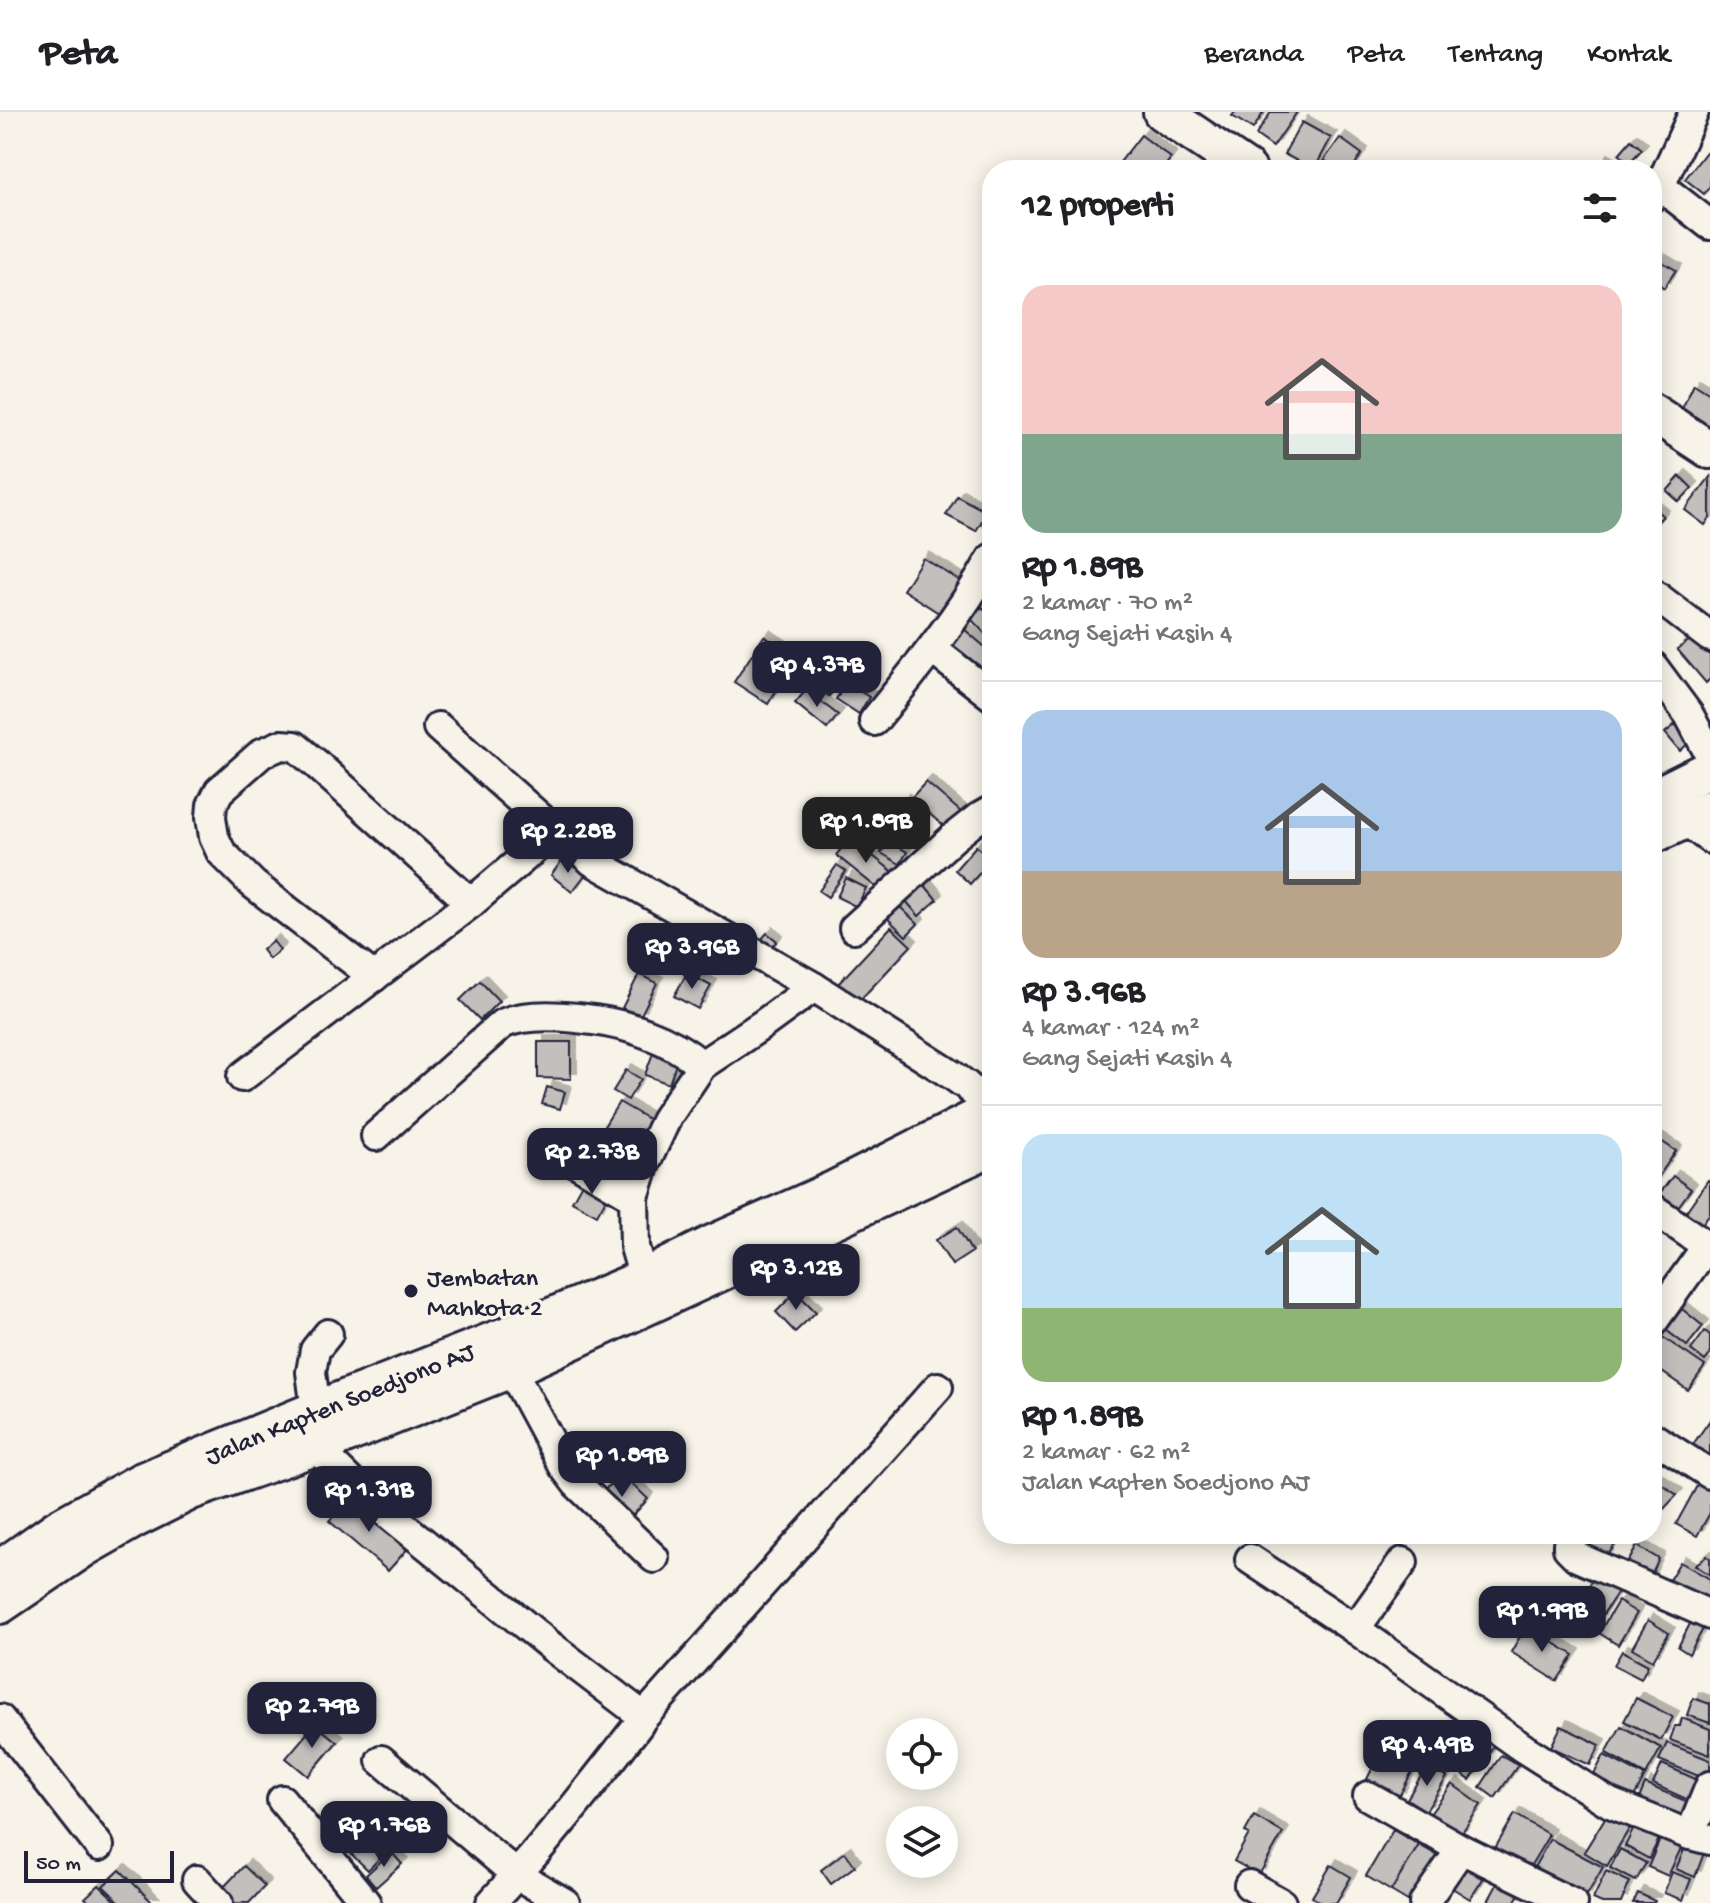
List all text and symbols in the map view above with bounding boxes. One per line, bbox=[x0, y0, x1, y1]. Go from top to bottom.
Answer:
text: Peta bbox=[40, 33, 117, 77]
text: Beranda bbox=[1204, 39, 1304, 72]
text: Peta bbox=[1348, 39, 1405, 72]
text: Tentang bbox=[1449, 39, 1543, 72]
text: Kontak bbox=[1587, 39, 1670, 72]
icon: filters bbox=[1578, 186, 1622, 230]
text: 12 properti bbox=[1022, 188, 1174, 228]
icon: home bbox=[1250, 337, 1394, 481]
text: Rp 1.89B bbox=[1022, 549, 1142, 589]
text: 2 kamar · 70 m² bbox=[1022, 589, 1193, 620]
text: Gang Sejati Kasih 4 bbox=[1022, 620, 1232, 651]
pin: Rp 4.37B bbox=[734, 641, 900, 709]
text: Rp 4.37B bbox=[770, 651, 864, 682]
icon: home bbox=[1250, 762, 1394, 906]
pin: Rp 1.89B bbox=[783, 797, 949, 865]
pin: Rp 2.28B bbox=[485, 807, 651, 875]
text: Rp 1.89B bbox=[820, 807, 912, 838]
text: Rp 2.28B bbox=[521, 817, 615, 848]
pin: Rp 3.96B bbox=[609, 923, 775, 991]
text: Rp 3.96B bbox=[645, 933, 739, 964]
text: Rp 3.96B bbox=[1022, 974, 1145, 1014]
text: 4 kamar · 124 m² bbox=[1022, 1014, 1200, 1045]
text: Gang Sejati Kasih 4 bbox=[1022, 1045, 1232, 1076]
pin: Rp 2.73B bbox=[509, 1128, 675, 1196]
text: Rp 2.73B bbox=[545, 1138, 639, 1169]
icon: home bbox=[1250, 1186, 1394, 1330]
pin: Rp 3.12B bbox=[713, 1244, 879, 1312]
text: Rp 3.12B bbox=[751, 1254, 841, 1285]
place label: Jembatan Mahkota 2 bbox=[427, 1265, 543, 1326]
marker: Jembatan Mahkota 2 bbox=[402, 1282, 420, 1300]
street label: Jalan Kapten Soedjono AJ bbox=[202, 1338, 481, 1474]
text: Rp 1.89B bbox=[1022, 1398, 1142, 1438]
pin: Rp 1.89B bbox=[539, 1431, 705, 1499]
text: 2 kamar · 62 m² bbox=[1022, 1438, 1190, 1469]
text: Rp 1.89B bbox=[576, 1441, 668, 1472]
pin: Rp 1.31B bbox=[286, 1466, 452, 1534]
text: Jalan Kapten Soedjono AJ bbox=[1022, 1469, 1309, 1500]
text: Rp 1.31B bbox=[325, 1476, 413, 1507]
pin: Rp 1.99B bbox=[1459, 1586, 1625, 1654]
text: Rp 1.99B bbox=[1497, 1596, 1587, 1627]
pin: Rp 2.79B bbox=[229, 1682, 395, 1750]
text: Rp 2.79B bbox=[265, 1692, 359, 1723]
map controls bbox=[886, 1718, 958, 1878]
button: locate bbox=[886, 1718, 958, 1790]
pin: Rp 4.49B bbox=[1344, 1720, 1510, 1788]
text: Rp 4.49B bbox=[1381, 1730, 1473, 1761]
pin: Rp 1.76B bbox=[301, 1801, 467, 1869]
button: layers bbox=[886, 1806, 958, 1878]
text: Rp 1.76B bbox=[338, 1811, 430, 1842]
scale bar bbox=[24, 1847, 174, 1883]
text: 50 m bbox=[36, 1852, 81, 1878]

